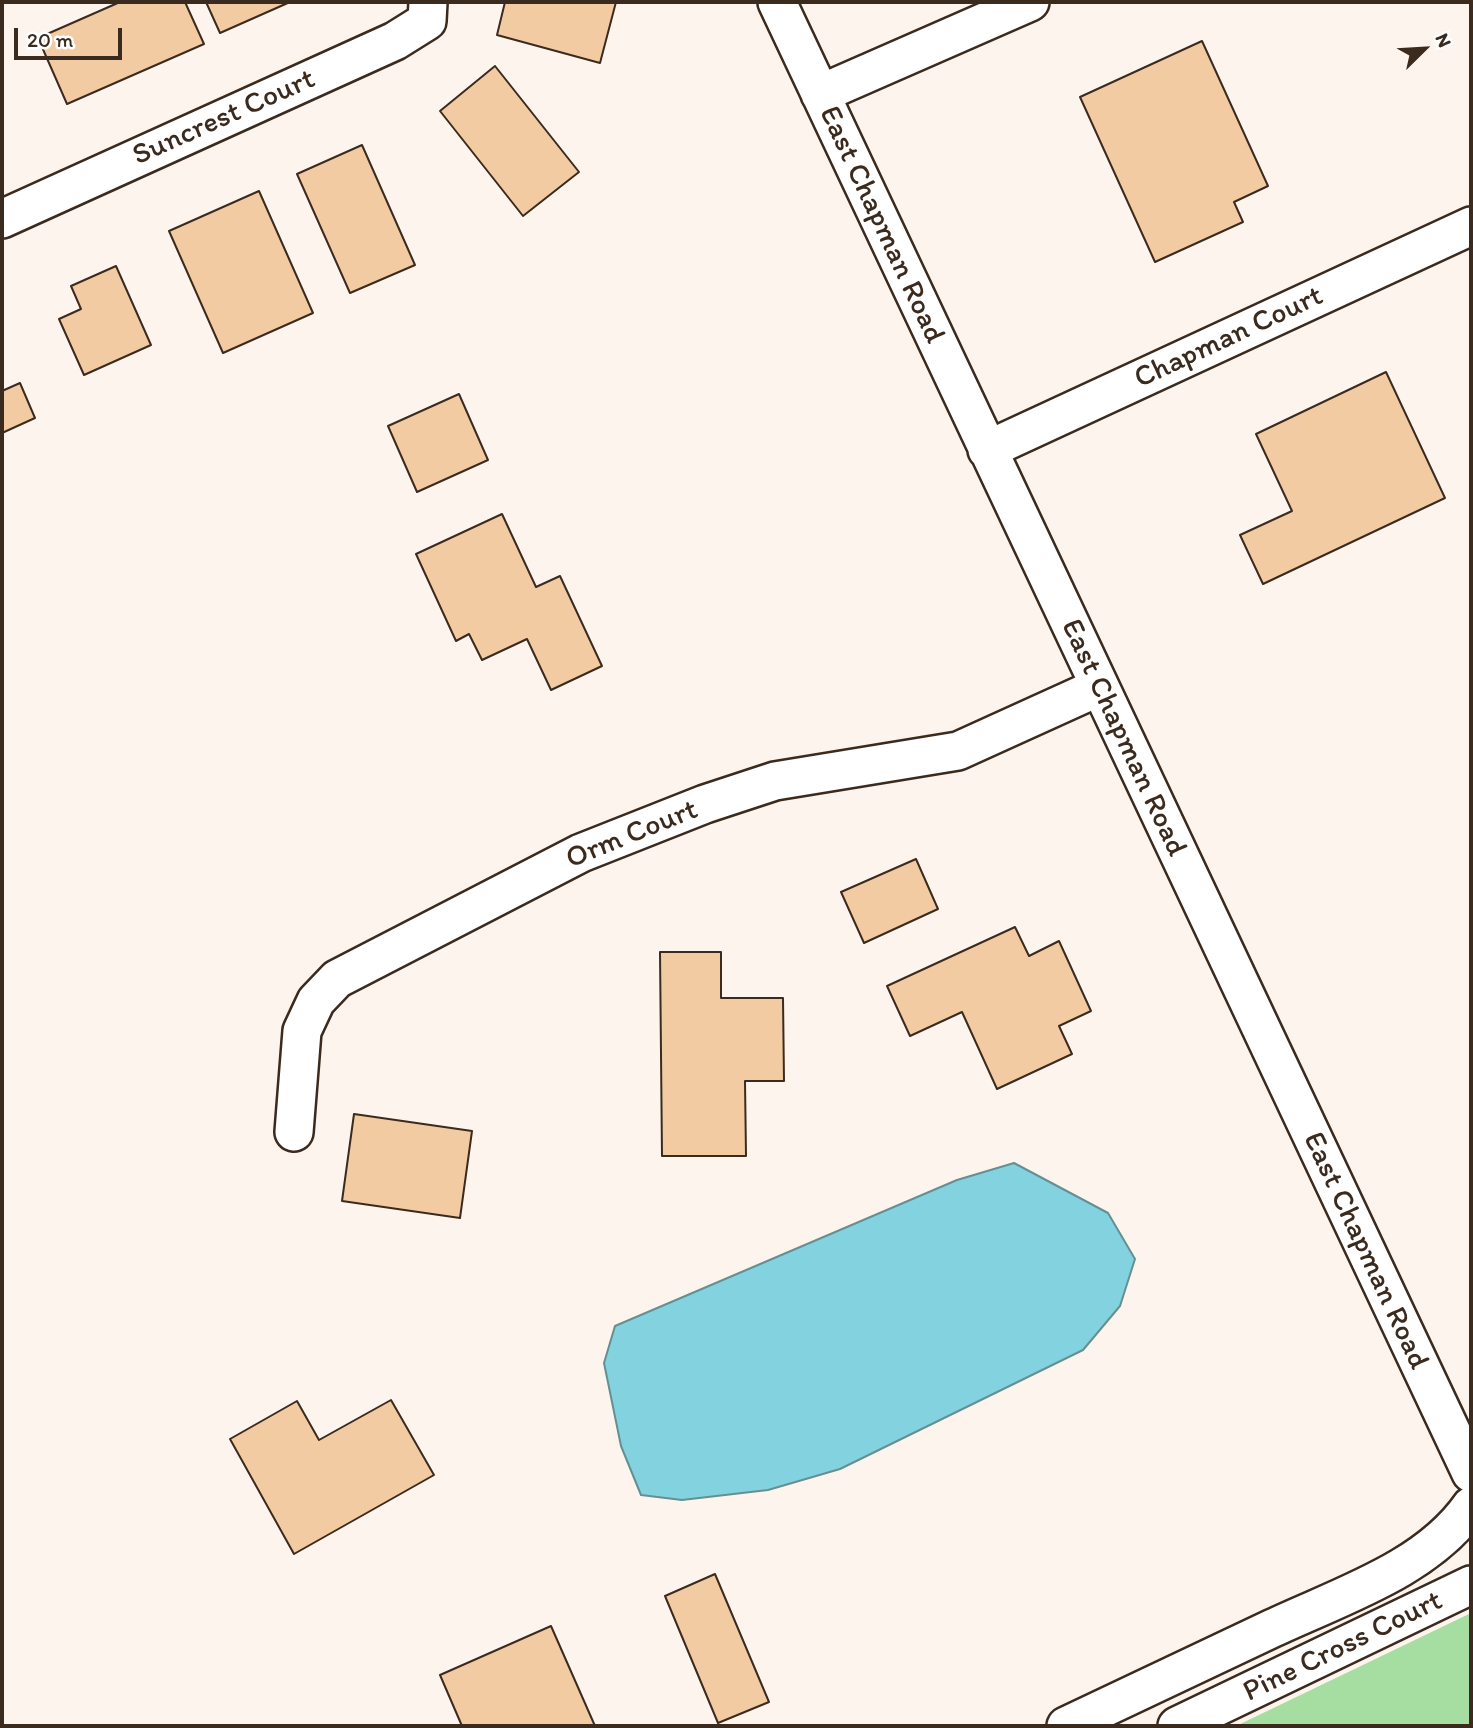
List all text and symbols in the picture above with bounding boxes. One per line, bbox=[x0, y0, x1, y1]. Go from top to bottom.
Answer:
scale bar bbox=[18, 14, 126, 58]
north arrow bbox=[1389, 14, 1459, 84]
text: 20 m bbox=[27, 27, 73, 52]
text: N bbox=[1431, 30, 1457, 51]
street label: Suncrest Court bbox=[127, 62, 321, 174]
street label: East Chapman Road bbox=[810, 101, 952, 349]
street label: Chapman Court bbox=[1129, 279, 1329, 397]
street label: East Chapman Road bbox=[1052, 614, 1194, 862]
street label: Orm Court bbox=[561, 792, 703, 878]
street label: East Chapman Road bbox=[1294, 1127, 1436, 1375]
street label: Pine Cross Court bbox=[1238, 1583, 1448, 1711]

